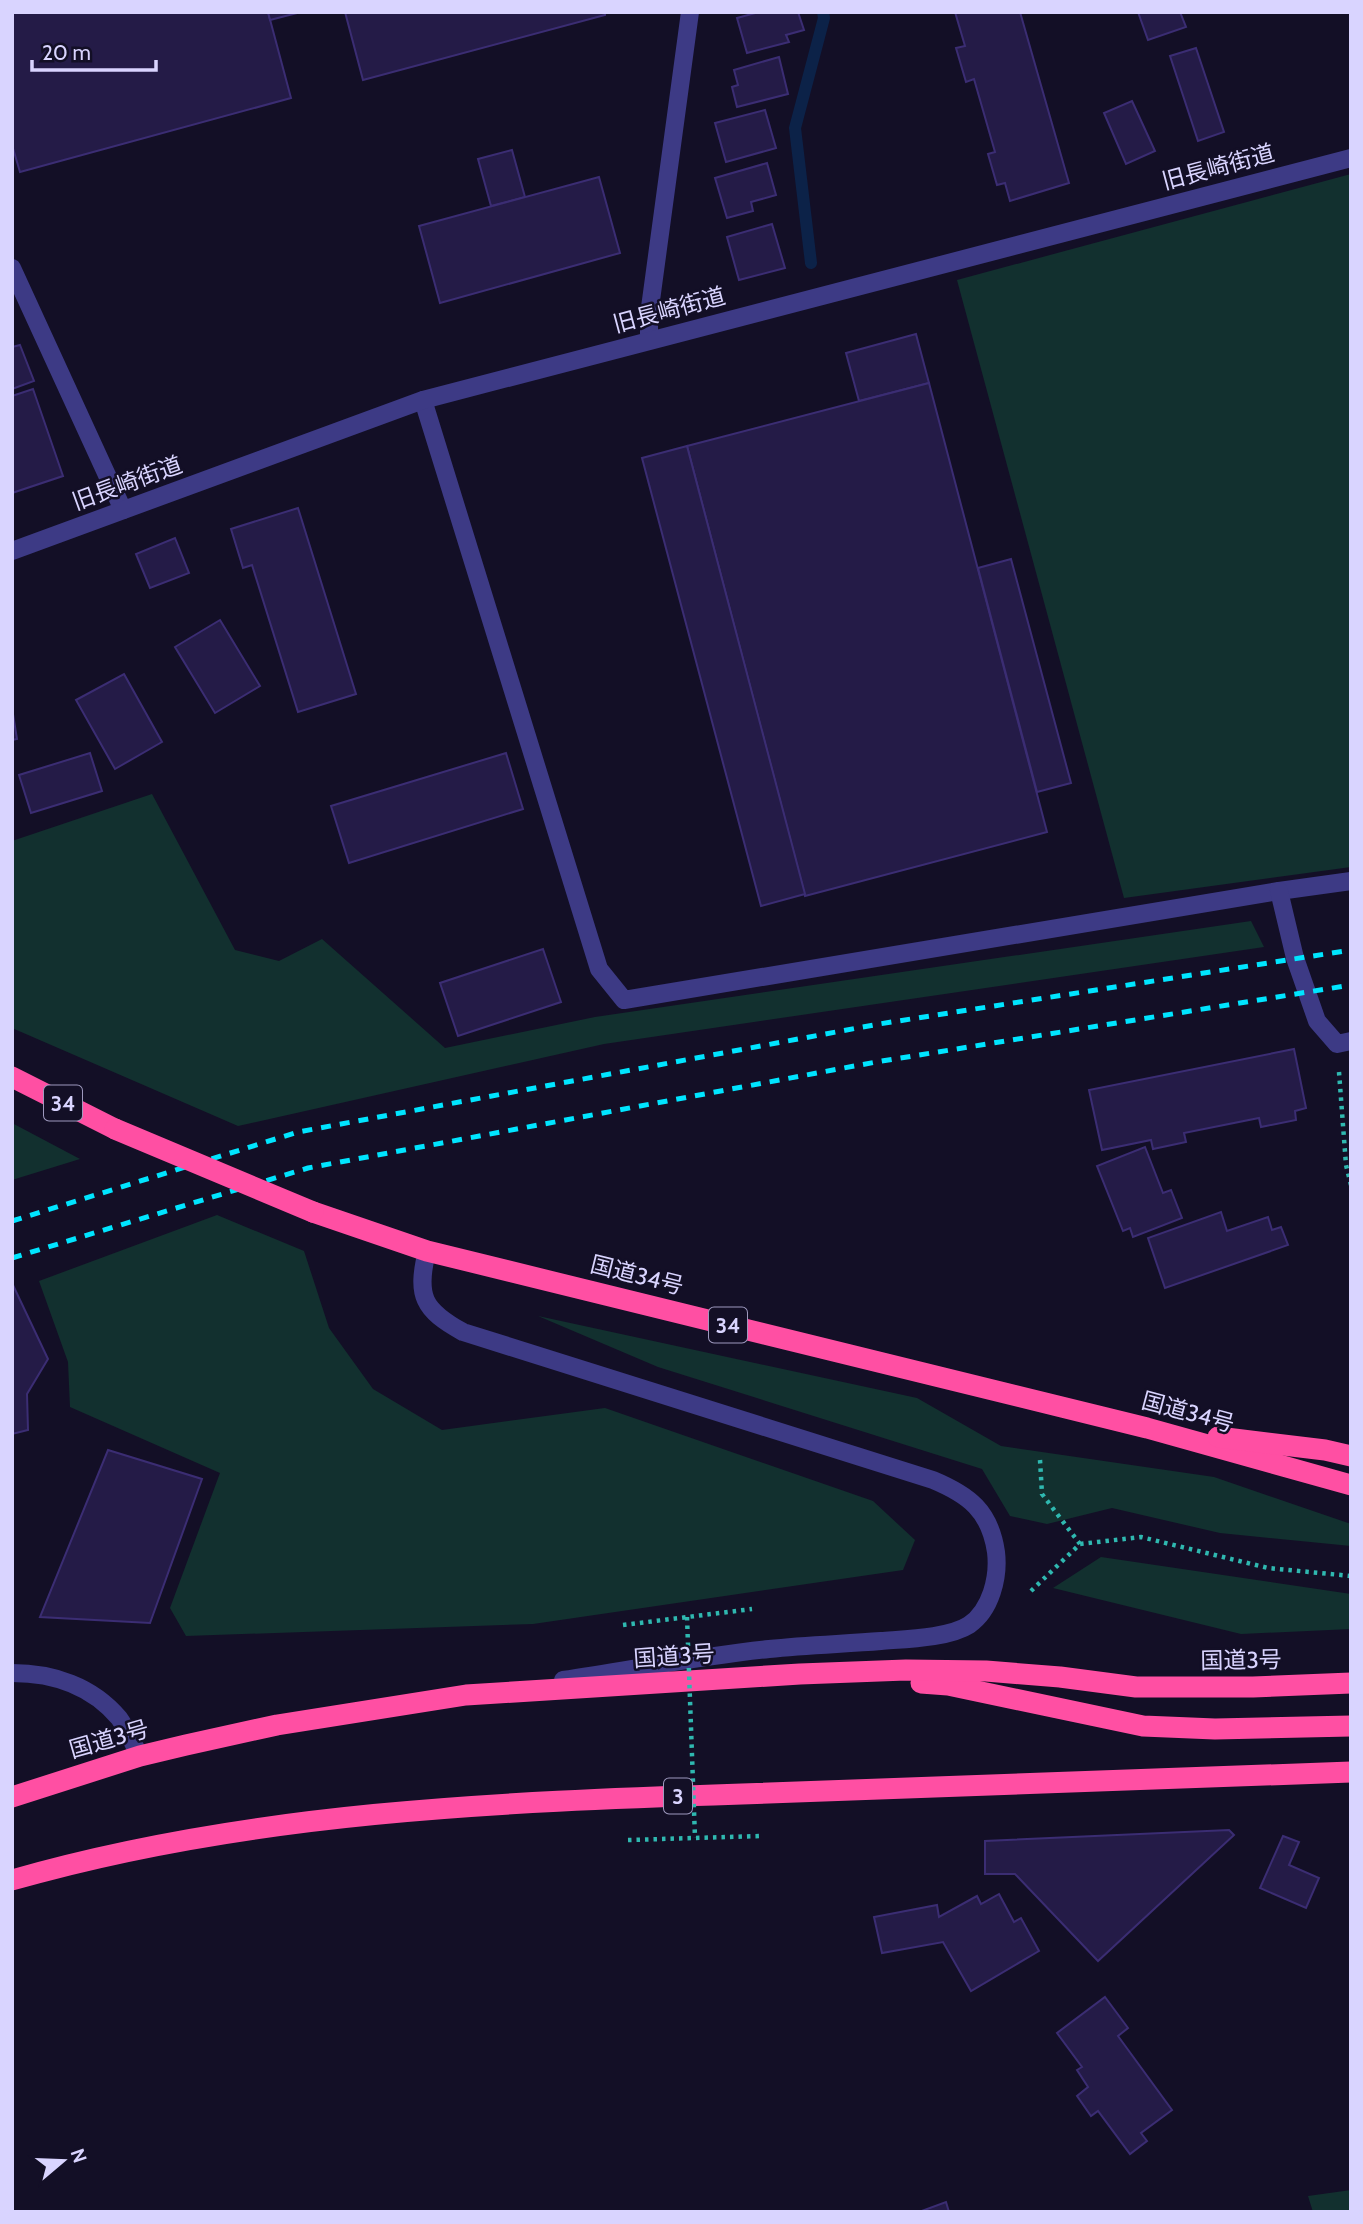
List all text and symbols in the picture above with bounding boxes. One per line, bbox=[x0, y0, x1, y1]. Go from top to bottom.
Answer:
scale bar bbox=[32, 28, 156, 72]
text: 20 m bbox=[42, 40, 91, 65]
street label: 旧長崎街道 bbox=[1159, 139, 1277, 195]
street label: 旧長崎街道 bbox=[610, 282, 728, 338]
street label: 旧長崎街道 bbox=[68, 450, 186, 516]
road number: 34 bbox=[44, 1086, 82, 1120]
street label: 国道34号 bbox=[588, 1250, 686, 1300]
road number: 34 bbox=[709, 1308, 747, 1342]
street label: 国道34号 bbox=[1139, 1386, 1237, 1438]
street label: 国道3号 bbox=[632, 1639, 716, 1673]
street label: 国道3号 bbox=[1200, 1645, 1282, 1675]
street label: 国道3号 bbox=[66, 1714, 152, 1764]
road number: 3 bbox=[664, 1778, 692, 1814]
north arrow bbox=[28, 2126, 98, 2196]
text: N bbox=[66, 2146, 92, 2166]

